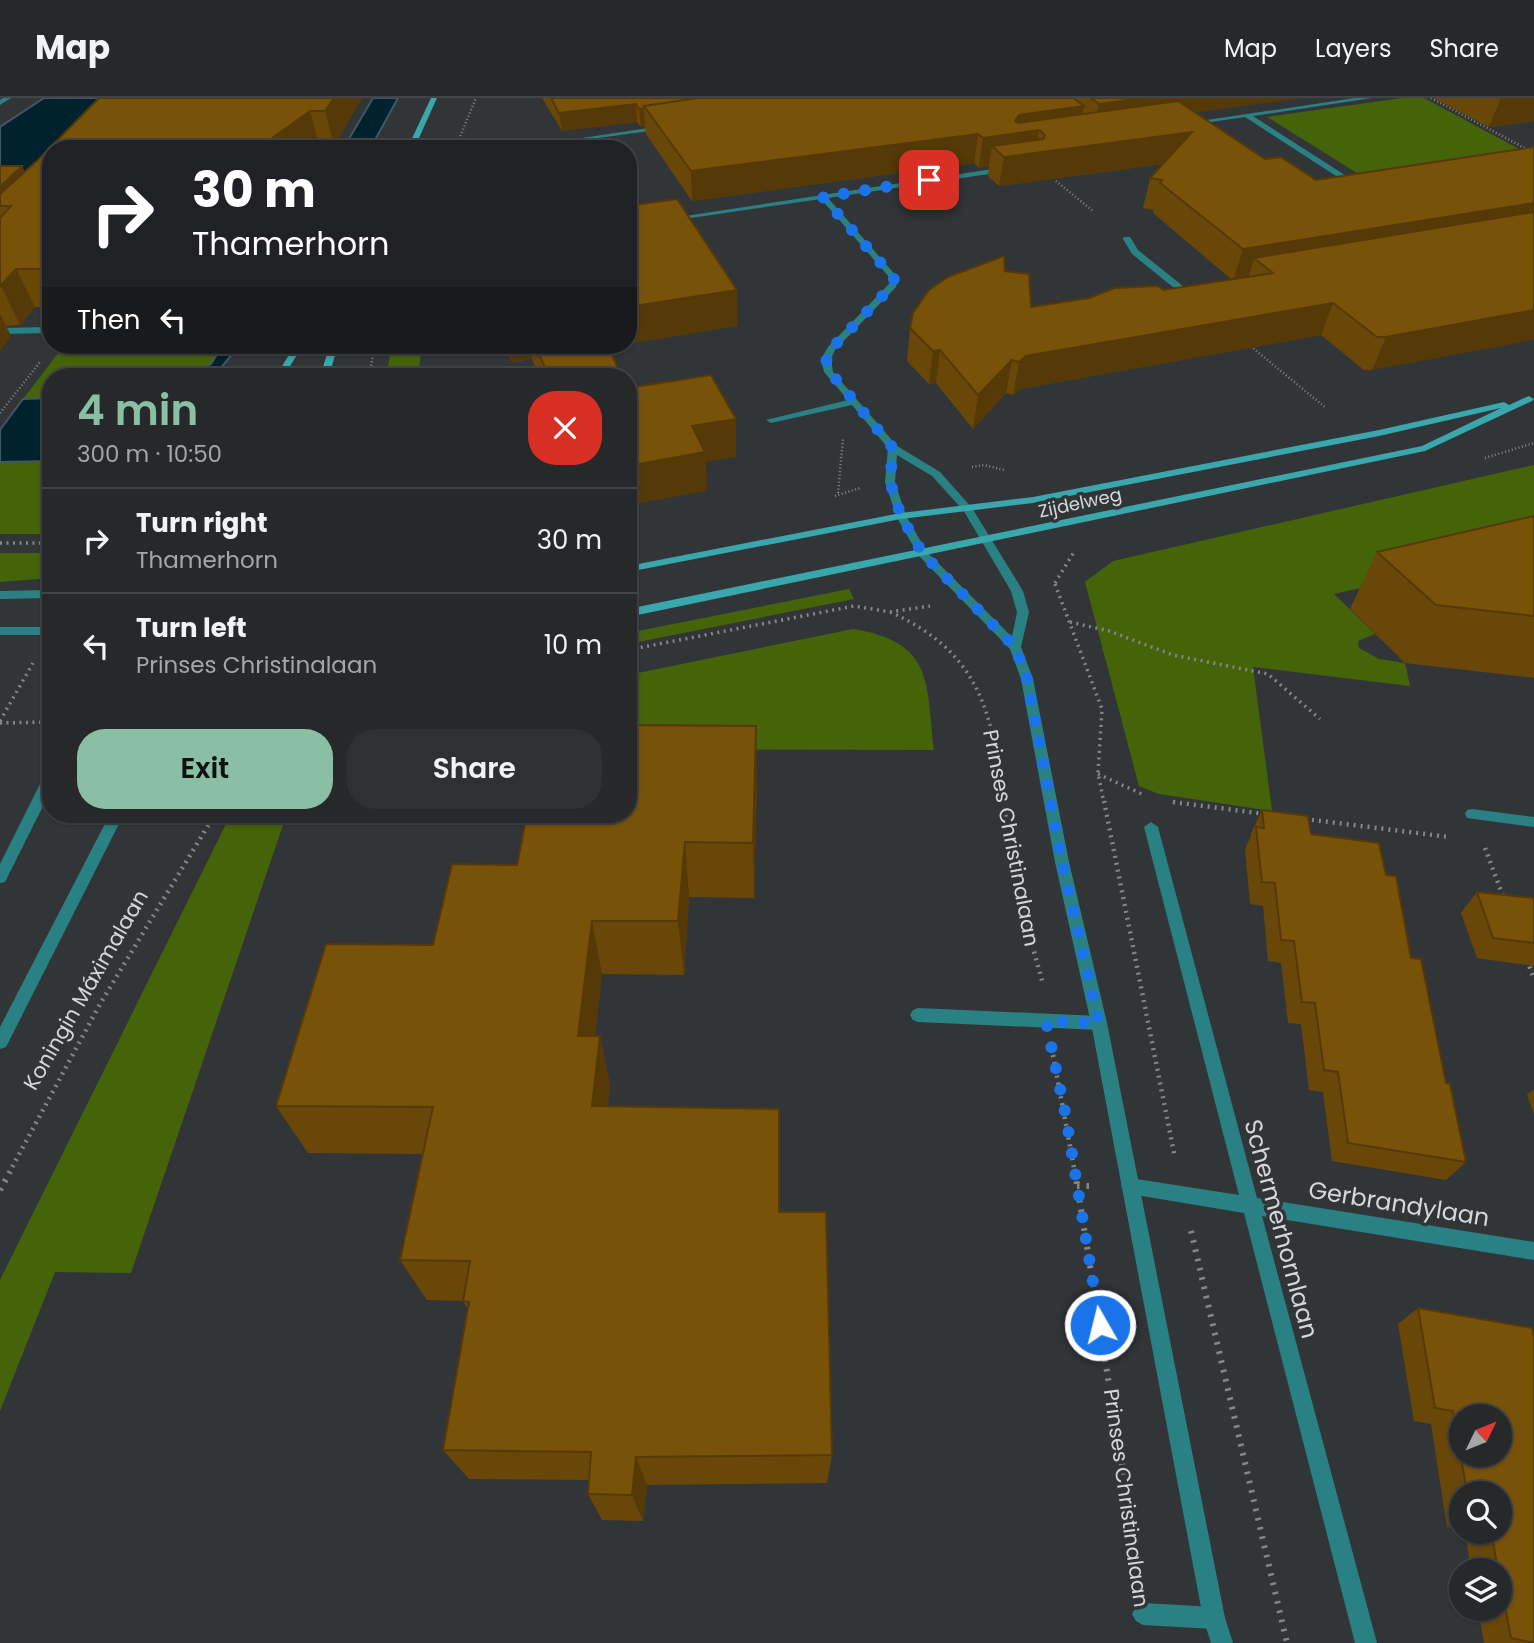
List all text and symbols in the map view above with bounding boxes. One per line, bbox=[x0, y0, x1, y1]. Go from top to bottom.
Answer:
text: Map bbox=[35, 24, 110, 71]
text: Map bbox=[1224, 32, 1277, 65]
text: Layers bbox=[1315, 32, 1391, 65]
text: Share bbox=[1429, 32, 1499, 65]
pin bbox=[899, 150, 959, 210]
text: 30 m bbox=[192, 156, 316, 224]
icon: arrive bbox=[910, 161, 948, 199]
icon: right bbox=[77, 168, 168, 259]
text: Thamerhorn bbox=[192, 221, 390, 266]
icon: left bbox=[154, 301, 192, 339]
text: Then bbox=[77, 302, 140, 338]
text: 4 min bbox=[77, 381, 198, 440]
button: close bbox=[528, 391, 602, 465]
text: 300 m · 10:50 bbox=[77, 438, 222, 470]
street label: Zijdelweg bbox=[1036, 482, 1124, 524]
text: Turn right bbox=[136, 505, 268, 541]
icon: right bbox=[77, 522, 115, 560]
text: 30 m bbox=[537, 522, 602, 558]
text: Thamerhorn bbox=[136, 544, 278, 576]
text: Turn left bbox=[136, 610, 247, 646]
icon: left bbox=[77, 627, 115, 665]
text: 10 m bbox=[544, 627, 602, 663]
text: Prinses Christinalaan bbox=[136, 649, 377, 681]
street label: Prinses Christinalaan bbox=[976, 727, 1047, 949]
button: Exit bbox=[77, 729, 333, 809]
button: Share bbox=[347, 729, 602, 809]
street label: Koningin Máximalaan bbox=[16, 884, 155, 1095]
street label: Schermerhornlaan bbox=[1236, 1116, 1327, 1342]
street label: Gerbrandylaan bbox=[1306, 1173, 1492, 1234]
position arrow bbox=[1063, 1288, 1137, 1362]
street label: Prinses Christinalaan bbox=[1097, 1387, 1156, 1609]
north arrow bbox=[1449, 1404, 1512, 1466]
map controls bbox=[1449, 1404, 1512, 1621]
button: search bbox=[1449, 1481, 1512, 1544]
button: layers bbox=[1449, 1558, 1512, 1621]

